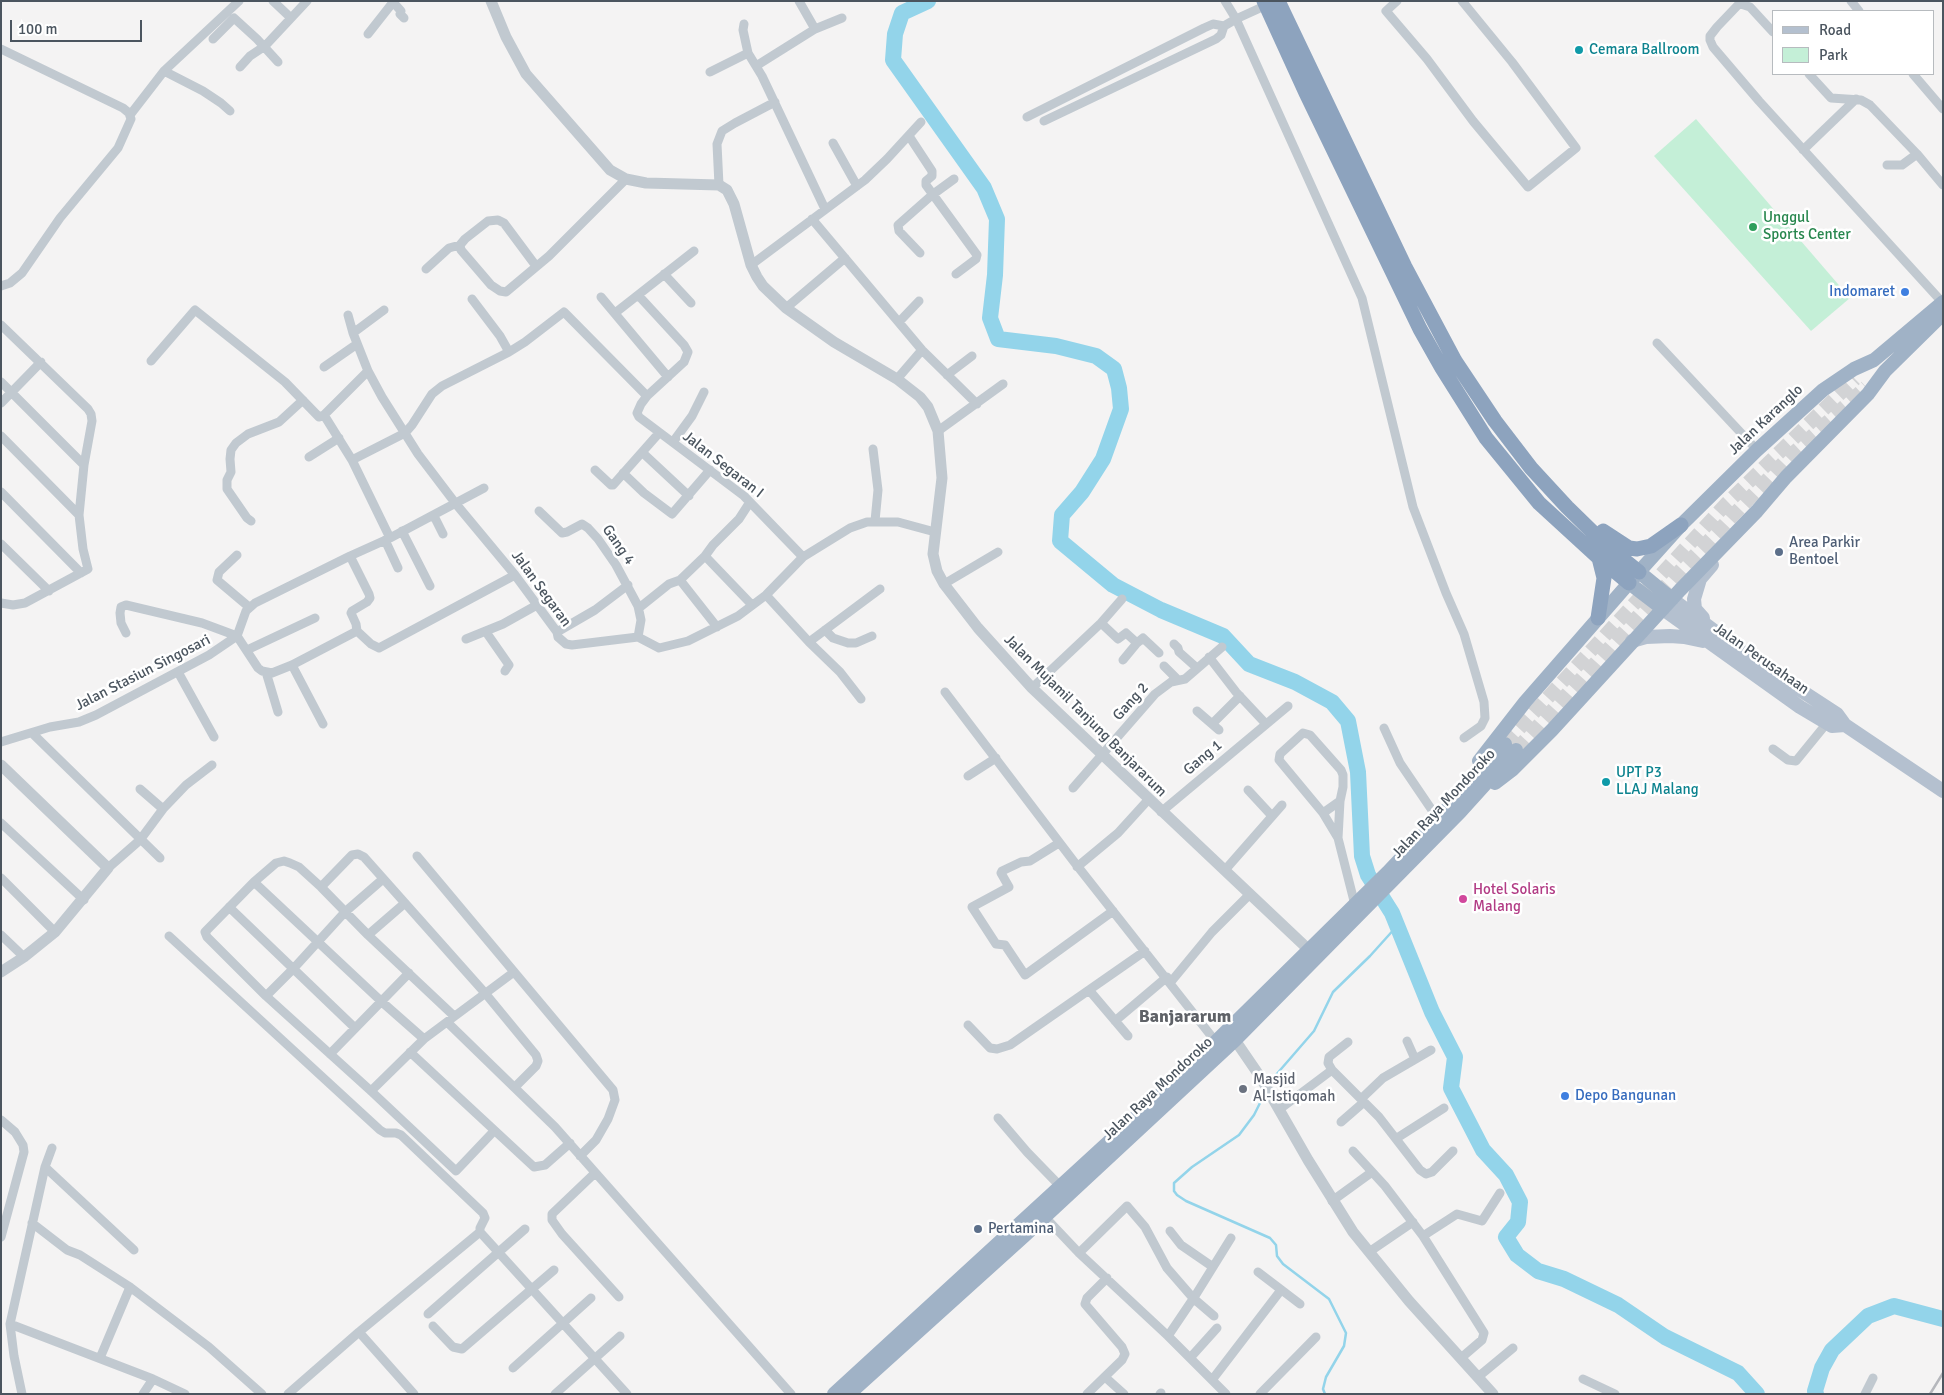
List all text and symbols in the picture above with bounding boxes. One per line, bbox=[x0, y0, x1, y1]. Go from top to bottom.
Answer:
scale bar bbox=[12, 10, 145, 42]
legend bbox=[1772, 10, 1934, 75]
text: 100 m bbox=[18, 20, 58, 38]
text: Road bbox=[1819, 21, 1851, 39]
place label: Cemara Ballroom bbox=[1589, 41, 1699, 59]
marker: Cemara Ballroom bbox=[1573, 44, 1585, 56]
text: Park bbox=[1819, 46, 1848, 64]
place label: Unggul Sports Center bbox=[1763, 209, 1851, 244]
marker: Unggul Sports Center bbox=[1747, 221, 1759, 233]
place label: Indomaret bbox=[1829, 283, 1895, 301]
marker: Indomaret bbox=[1899, 286, 1911, 298]
street label: Jalan Karanglo bbox=[1725, 381, 1807, 459]
street label: Jalan Segaran I bbox=[679, 428, 767, 502]
street label: Gang 4 bbox=[598, 522, 638, 568]
place label: Area Parkir Bentoel bbox=[1789, 534, 1860, 569]
marker: Area Parkir Bentoel bbox=[1773, 546, 1785, 558]
street label: Jalan Segaran bbox=[507, 547, 575, 631]
street label: Jalan Perusahaan bbox=[1710, 619, 1812, 699]
street label: Jalan Stasiun Singosari bbox=[72, 631, 214, 715]
street label: Jalan Mujamil Tanjung Banjararum bbox=[1000, 631, 1170, 801]
street label: Gang 2 bbox=[1109, 679, 1153, 725]
street label: Gang 1 bbox=[1180, 737, 1226, 779]
street label: Jalan Raya Mondoroko bbox=[1389, 745, 1499, 863]
place label: UPT P3 LLAJ Malang bbox=[1616, 764, 1699, 799]
marker: UPT P3 LLAJ Malang bbox=[1600, 776, 1612, 788]
place label: Hotel Solaris Malang bbox=[1473, 881, 1556, 916]
marker: Hotel Solaris Malang bbox=[1457, 893, 1469, 905]
district label: Banjararum bbox=[1139, 1006, 1231, 1028]
street label: Jalan Raya Mondoroko bbox=[1099, 1034, 1217, 1144]
place label: Masjid Al-Istiqomah bbox=[1253, 1071, 1335, 1106]
marker: Masjid Al-Istiqomah bbox=[1237, 1083, 1249, 1095]
place label: Depo Bangunan bbox=[1575, 1087, 1676, 1105]
marker: Depo Bangunan bbox=[1559, 1090, 1571, 1102]
place label: Pertamina bbox=[988, 1220, 1054, 1238]
marker: Pertamina bbox=[972, 1223, 984, 1235]

